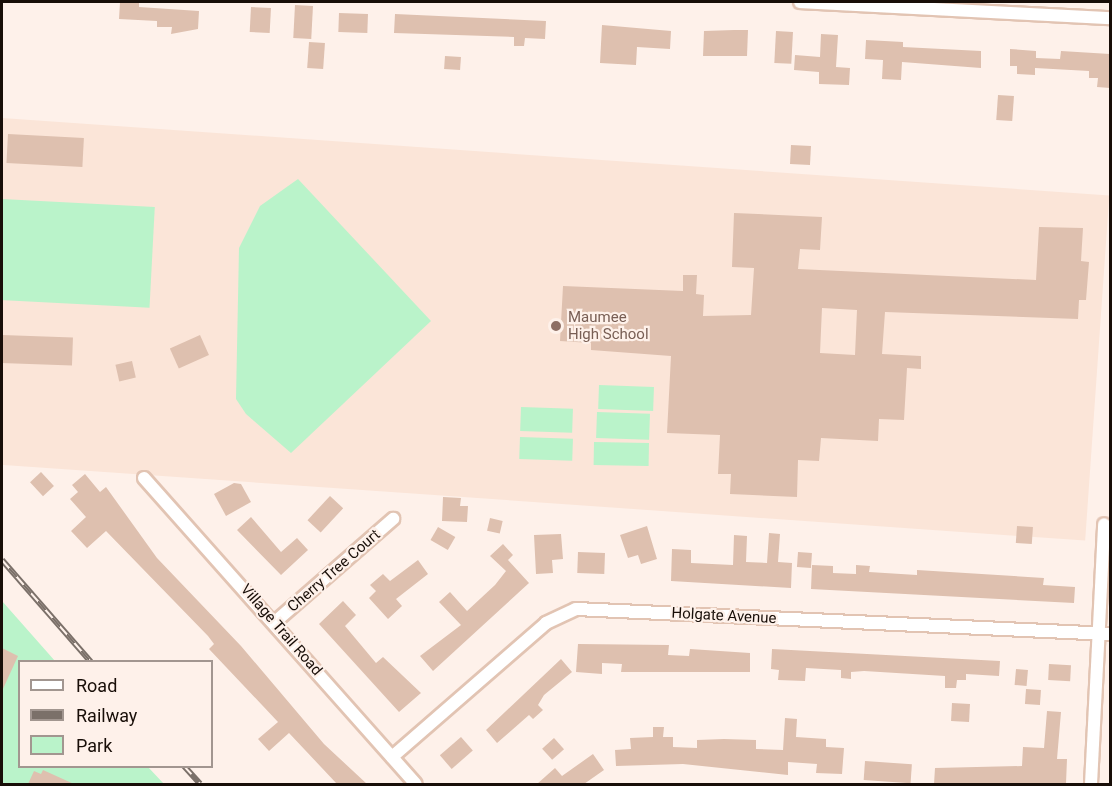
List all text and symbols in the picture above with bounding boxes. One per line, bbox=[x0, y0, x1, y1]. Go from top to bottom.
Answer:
place label: Maumee High School bbox=[568, 308, 649, 343]
marker: Maumee High School bbox=[549, 319, 563, 333]
street label: Cherry Tree Court bbox=[284, 526, 384, 616]
street label: Village Trail Road bbox=[236, 580, 326, 680]
street label: Holgate Avenue bbox=[671, 604, 777, 628]
legend bbox=[18, 660, 213, 768]
text: Road bbox=[76, 675, 117, 696]
text: Railway bbox=[76, 705, 137, 726]
text: Park bbox=[76, 735, 112, 756]

